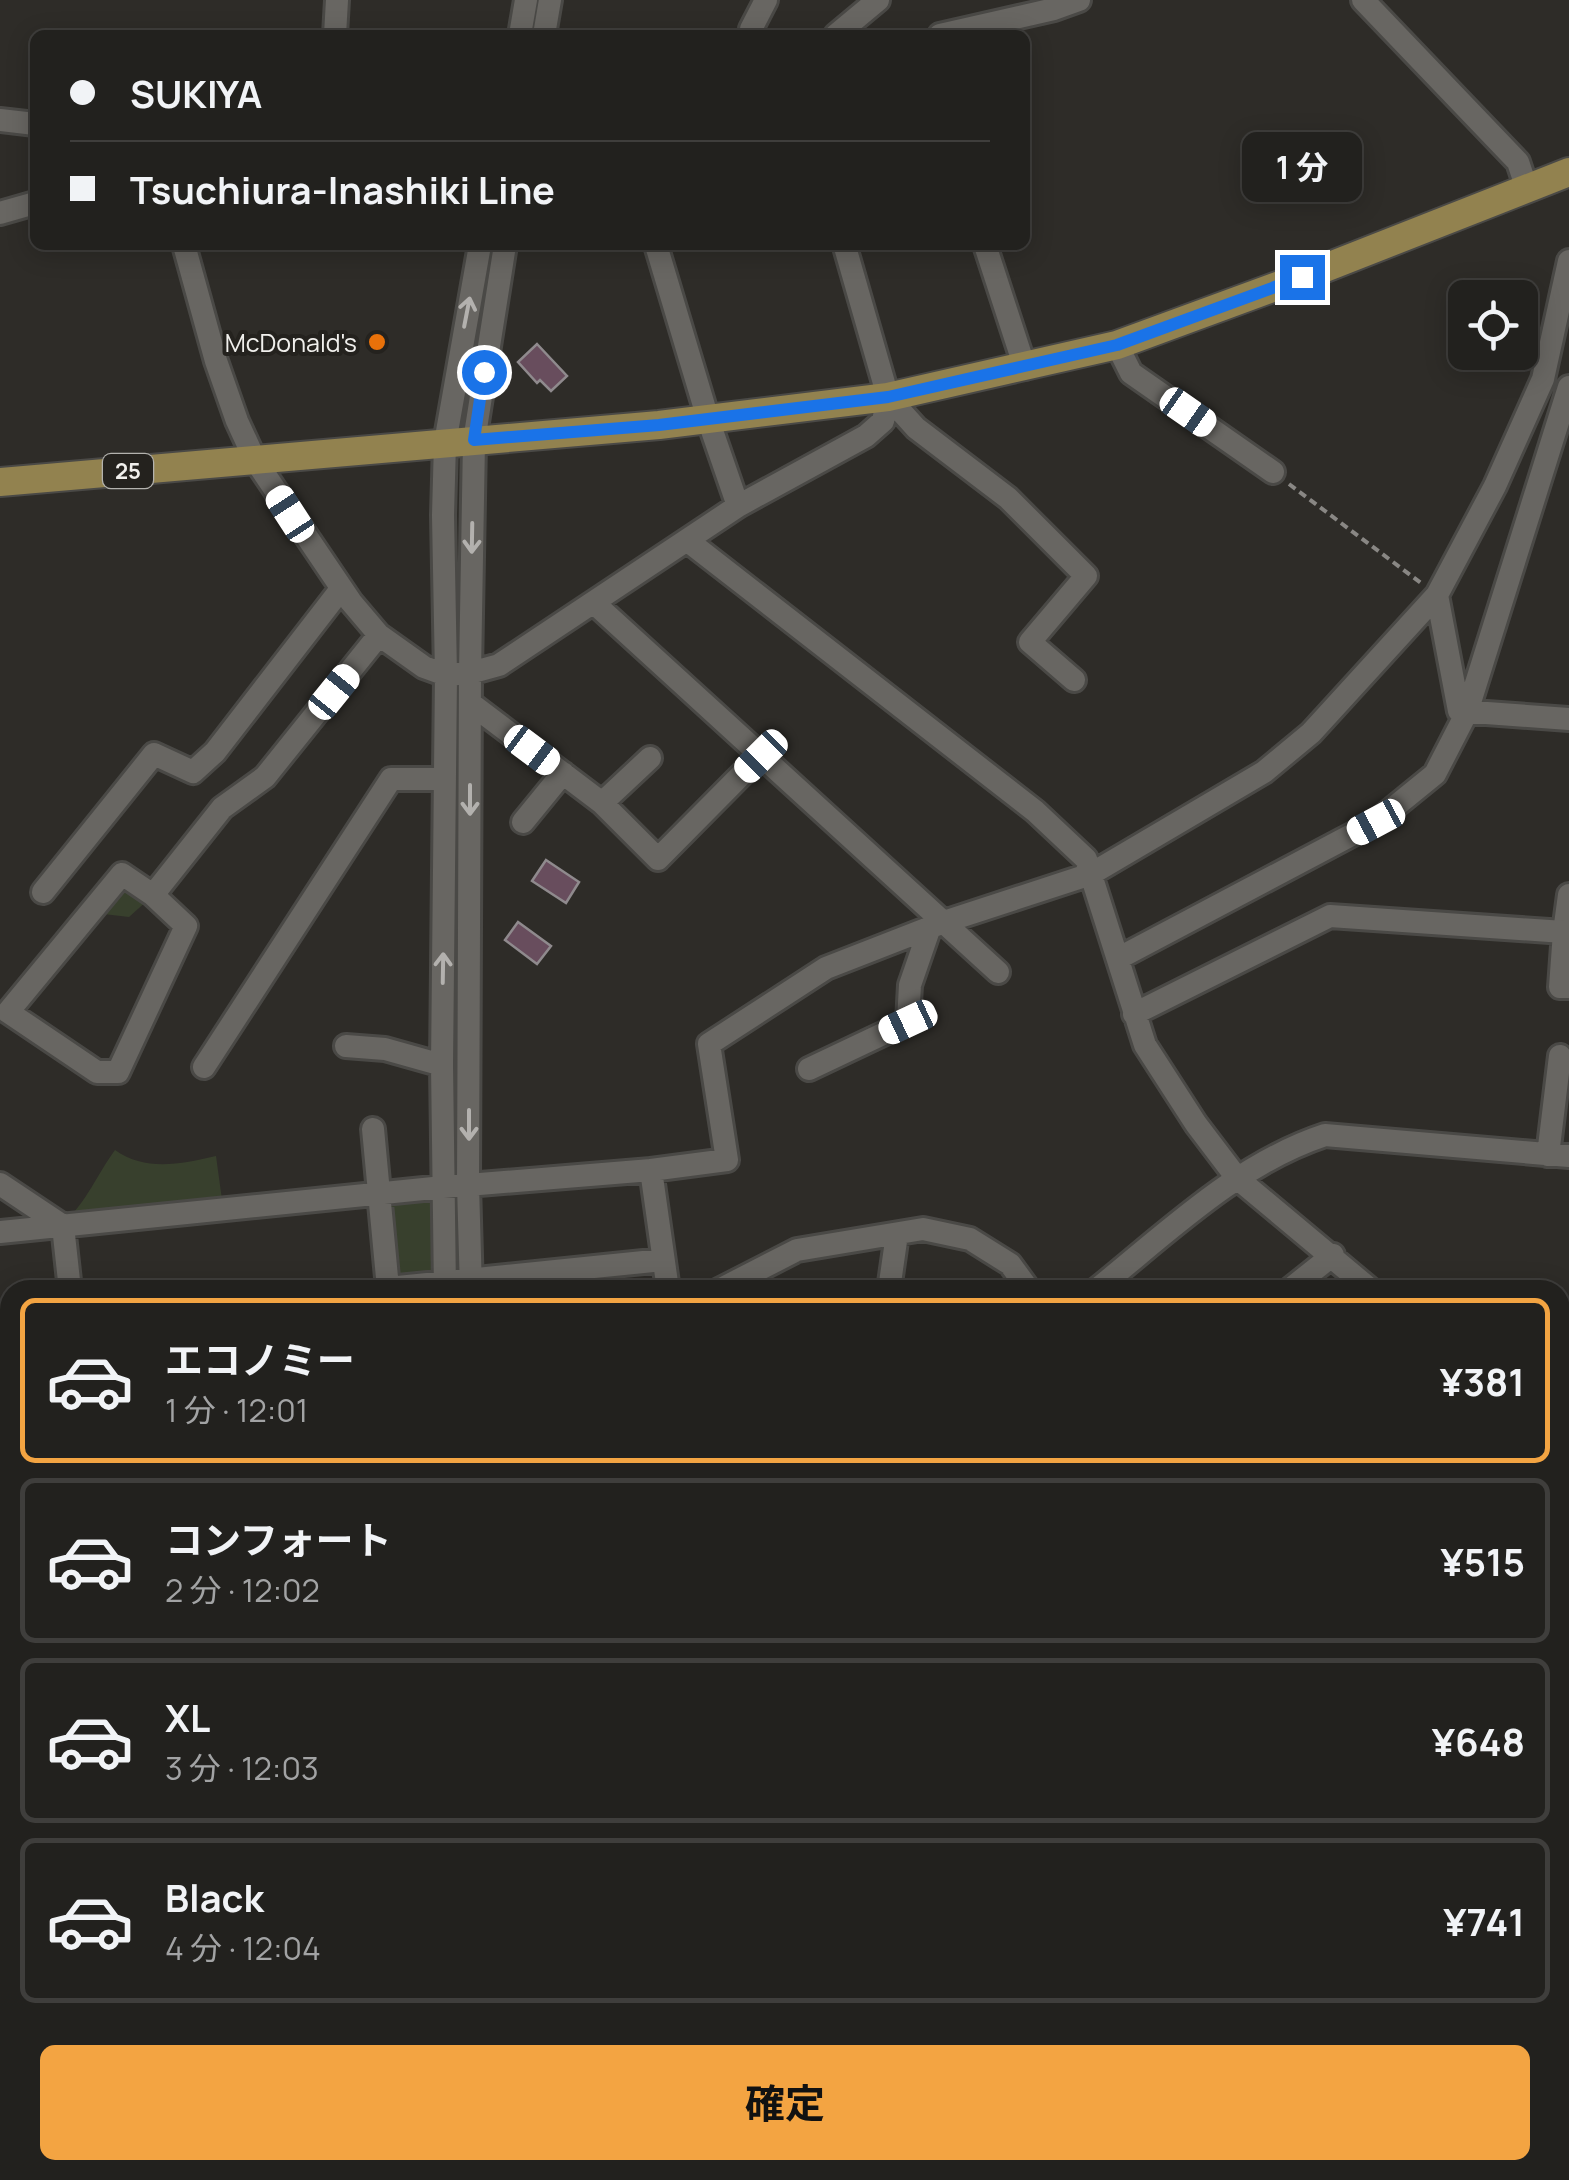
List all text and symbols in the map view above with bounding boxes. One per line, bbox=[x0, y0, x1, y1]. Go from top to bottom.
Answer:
text: SUKIYA bbox=[130, 67, 262, 119]
callout: 1 分 bbox=[1242, 132, 1362, 202]
text: 1 分 bbox=[1276, 145, 1328, 189]
text: Tsuchiura-Inashiki Line bbox=[130, 163, 555, 215]
route end bbox=[1280, 255, 1325, 300]
map controls bbox=[1448, 280, 1538, 370]
button: locate bbox=[1448, 280, 1538, 370]
one-way arrow bbox=[458, 296, 477, 329]
place label: McDonald's bbox=[225, 325, 357, 360]
marker: McDonald's bbox=[366, 331, 388, 353]
route start bbox=[462, 350, 507, 395]
car bbox=[1155, 383, 1221, 441]
road number: 25 bbox=[103, 454, 153, 488]
car bbox=[261, 481, 319, 547]
one-way arrow bbox=[463, 522, 482, 554]
car bbox=[303, 659, 365, 725]
car bbox=[499, 720, 565, 780]
car bbox=[729, 724, 793, 788]
one-way arrow bbox=[460, 784, 480, 816]
car bbox=[1342, 795, 1410, 849]
one-way arrow bbox=[434, 952, 452, 984]
car bbox=[874, 996, 942, 1048]
one-way arrow bbox=[460, 1108, 478, 1141]
text: エコノミー bbox=[165, 1333, 355, 1385]
icon: car bbox=[45, 1336, 135, 1426]
text: ¥381 bbox=[1440, 1355, 1525, 1407]
text: 1 分 · 12:01 bbox=[165, 1388, 308, 1432]
text: コンフォート bbox=[165, 1513, 392, 1565]
icon: car bbox=[45, 1516, 135, 1606]
text: ¥515 bbox=[1441, 1535, 1525, 1587]
text: 2 分 · 12:02 bbox=[165, 1568, 320, 1612]
text: XL bbox=[165, 1691, 210, 1743]
icon: car bbox=[45, 1696, 135, 1786]
text: ¥648 bbox=[1432, 1715, 1525, 1767]
text: 3 分 · 12:03 bbox=[165, 1746, 319, 1790]
text: Black bbox=[165, 1871, 264, 1923]
icon: car bbox=[45, 1876, 135, 1966]
text: ¥741 bbox=[1443, 1895, 1525, 1947]
text: 4 分 · 12:04 bbox=[165, 1926, 321, 1970]
button: 確定 bbox=[40, 2045, 1530, 2160]

